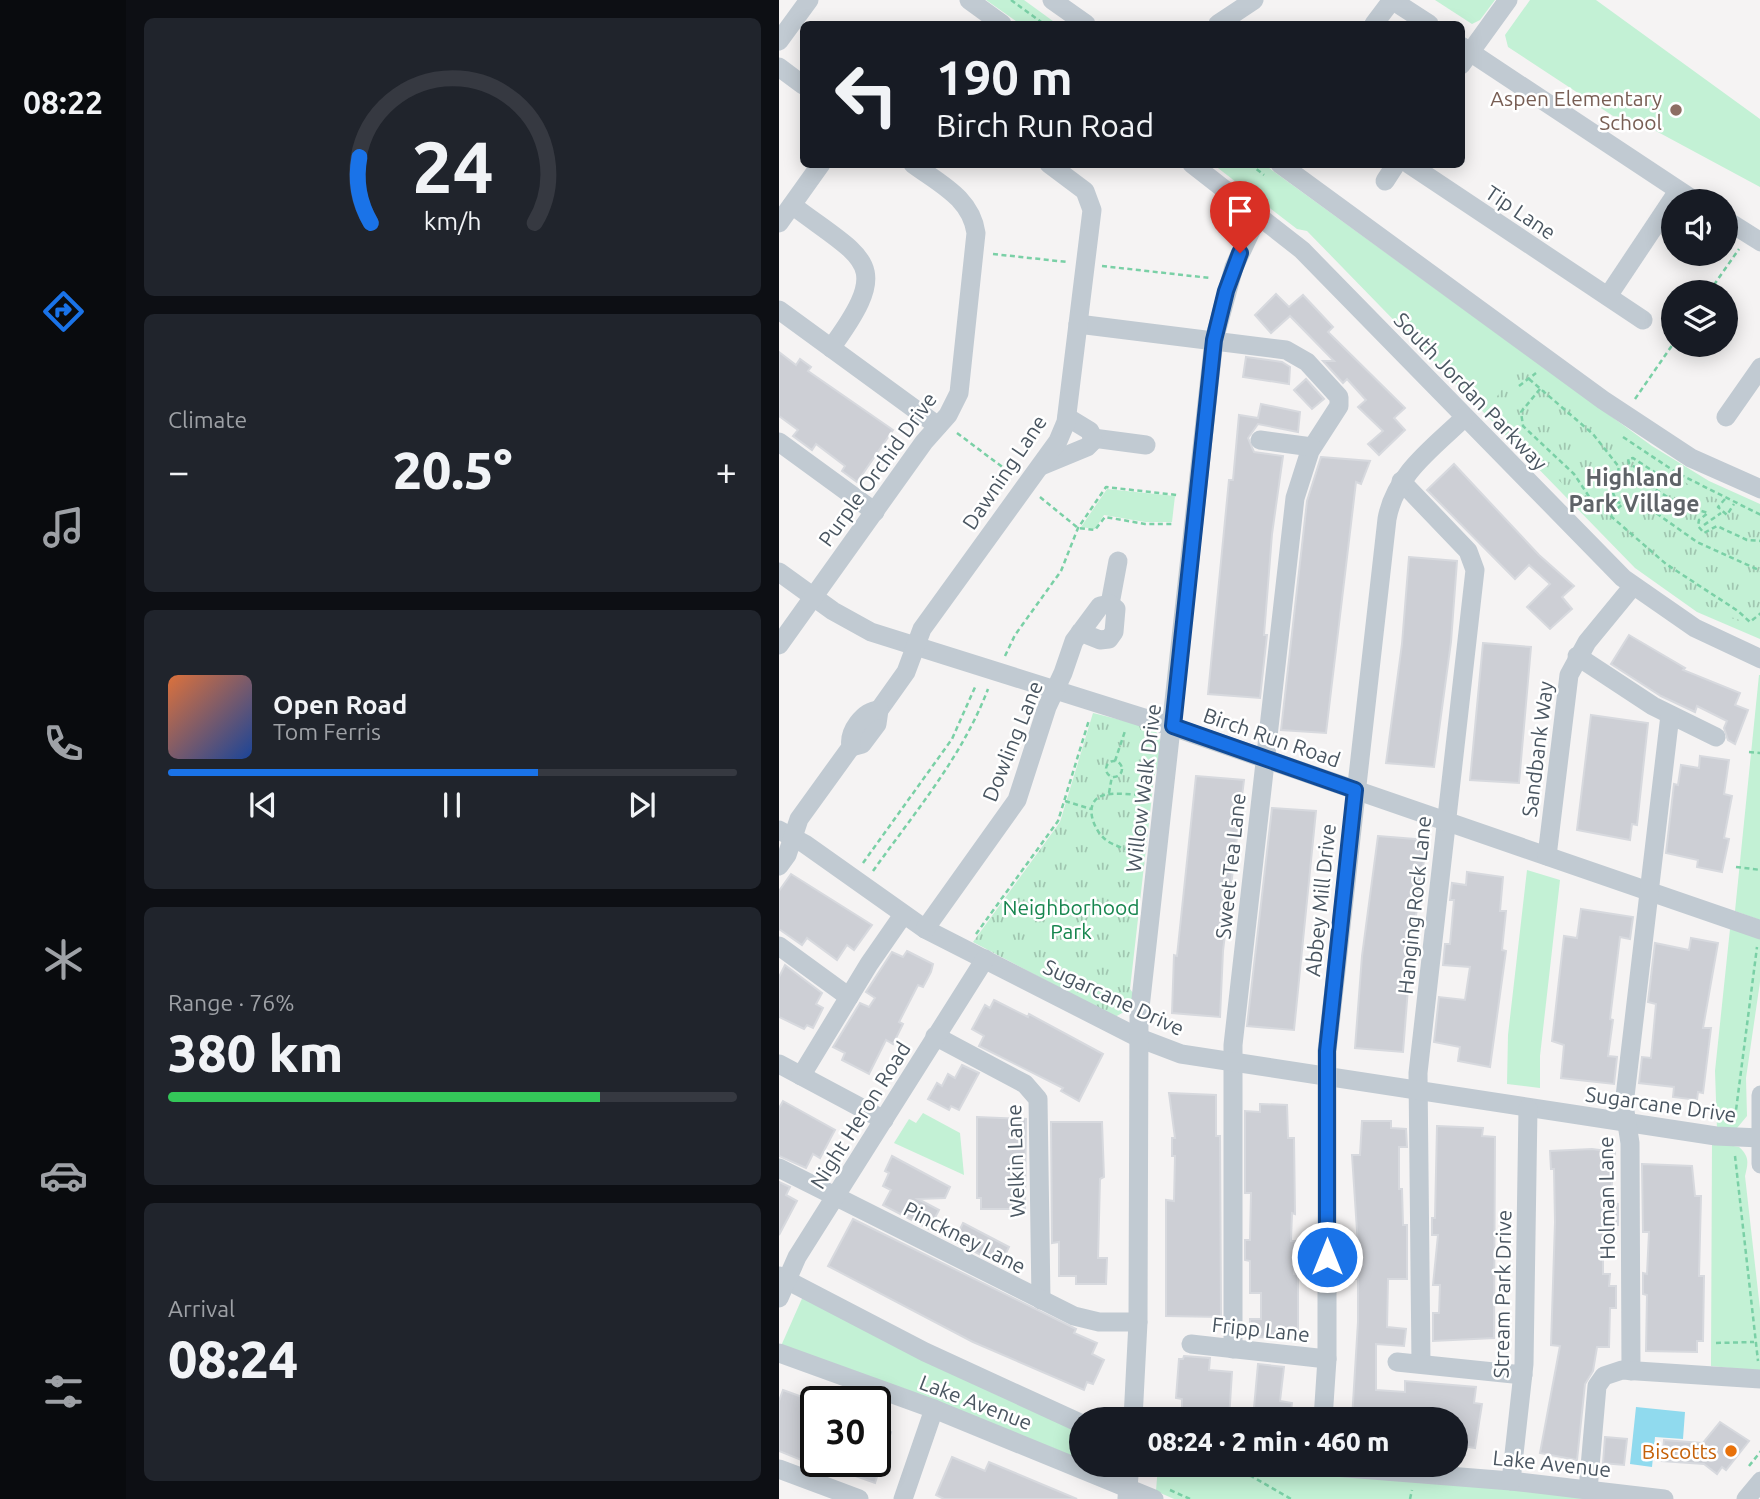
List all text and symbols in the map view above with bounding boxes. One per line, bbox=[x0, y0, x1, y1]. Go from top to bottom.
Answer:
icon: left bbox=[821, 49, 912, 140]
text: 190 m bbox=[936, 49, 1073, 104]
text: 08:22 bbox=[23, 84, 103, 120]
place label: Aspen Elementary School bbox=[1490, 86, 1662, 134]
marker: Aspen Elementary School bbox=[1668, 102, 1684, 118]
text: Birch Run Road bbox=[936, 107, 1154, 143]
text: 24 bbox=[411, 125, 494, 207]
street label: Tip Lane bbox=[1481, 180, 1561, 244]
pin bbox=[1210, 181, 1270, 253]
map controls bbox=[1661, 189, 1738, 357]
button: sound bbox=[1661, 189, 1738, 266]
icon: arrive bbox=[1221, 192, 1259, 230]
text: km/h bbox=[424, 207, 481, 235]
button: layers bbox=[1661, 280, 1738, 357]
icon: directions bbox=[39, 287, 88, 336]
street label: South Jordan Parkway bbox=[1390, 307, 1552, 475]
street label: Purple Orchid Drive bbox=[813, 387, 941, 551]
text: Climate bbox=[168, 407, 247, 432]
street label: Dawning Lane bbox=[957, 410, 1051, 534]
text: 20.5° bbox=[393, 441, 512, 499]
text: − bbox=[168, 450, 189, 492]
text: + bbox=[716, 450, 737, 492]
district label: Highland Park Village bbox=[1568, 465, 1700, 516]
icon: music bbox=[39, 503, 88, 552]
street label: Dowling Lane bbox=[977, 677, 1047, 805]
street label: Sandbank Way bbox=[1517, 680, 1557, 818]
text: Open Road bbox=[273, 690, 407, 719]
street label: Willow Walk Drive bbox=[1121, 702, 1165, 874]
street label: Birch Run Road bbox=[1200, 702, 1344, 772]
icon: phone bbox=[39, 719, 88, 768]
text: Tom Ferris bbox=[273, 719, 381, 744]
icon: previous bbox=[244, 786, 282, 824]
icon: pause bbox=[433, 786, 471, 824]
icon: next bbox=[623, 786, 661, 824]
street label: Sweet Tea Lane bbox=[1210, 792, 1250, 940]
street label: Hanging Rock Lane bbox=[1393, 815, 1435, 995]
street label: Abbey Mill Drive bbox=[1300, 822, 1340, 978]
park label: Neighborhood Park bbox=[1002, 895, 1140, 943]
icon: climate bbox=[39, 935, 88, 984]
street label: Sugarcane Drive bbox=[1040, 954, 1188, 1040]
text: Range · 76% bbox=[168, 990, 295, 1015]
text: 380 km bbox=[168, 1024, 343, 1082]
street label: Night Heron Road bbox=[805, 1037, 915, 1193]
street label: Sugarcane Drive bbox=[1584, 1082, 1738, 1126]
street label: Welkin Lane bbox=[1001, 1104, 1029, 1218]
street label: Holman Lane bbox=[1593, 1136, 1619, 1260]
icon: car bbox=[39, 1151, 88, 1200]
street label: Pinckney Lane bbox=[900, 1196, 1030, 1278]
street label: Stream Park Drive bbox=[1489, 1209, 1515, 1379]
position arrow bbox=[1290, 1220, 1364, 1294]
text: Arrival bbox=[168, 1296, 235, 1321]
street label: Fripp Lane bbox=[1211, 1312, 1311, 1346]
text: 08:24 bbox=[168, 1330, 298, 1388]
icon: filters bbox=[39, 1367, 88, 1416]
street label: Lake Avenue bbox=[916, 1369, 1036, 1435]
speed limit sign: 30 bbox=[800, 1386, 891, 1477]
text: 08:24 · 2 min · 460 m bbox=[1148, 1427, 1389, 1456]
place label: Biscotts bbox=[1642, 1439, 1717, 1463]
marker: Biscotts bbox=[1723, 1443, 1739, 1459]
street label: Lake Avenue bbox=[1492, 1445, 1612, 1481]

